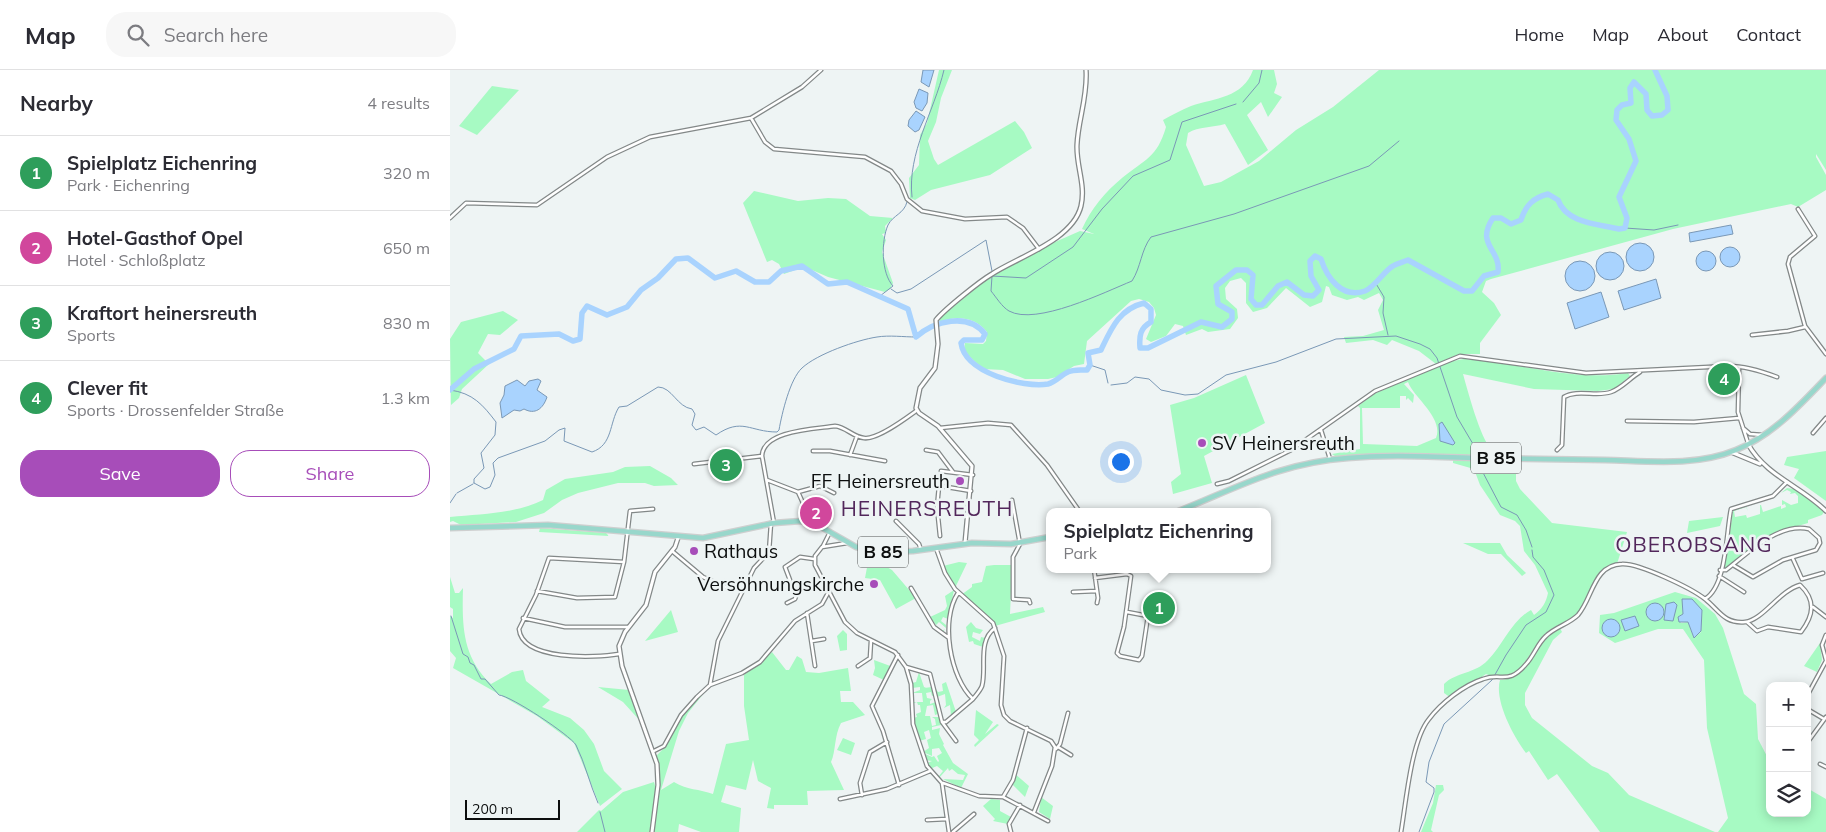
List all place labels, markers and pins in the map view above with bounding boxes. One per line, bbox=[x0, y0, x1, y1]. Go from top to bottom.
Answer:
pin: 4 bbox=[1708, 360, 1740, 398]
place label: SV Heinersreuth bbox=[1212, 431, 1355, 455]
marker: SV Heinersreuth bbox=[1196, 437, 1208, 449]
pin: 3 bbox=[710, 446, 742, 484]
place label: FF Heinersreuth bbox=[811, 469, 950, 493]
marker: FF Heinersreuth bbox=[954, 475, 966, 487]
pin: 2 bbox=[800, 494, 832, 532]
place label: Rathaus bbox=[704, 539, 778, 563]
marker: Rathaus bbox=[688, 545, 700, 557]
place label: Versöhnungskirche bbox=[697, 572, 864, 596]
marker: Versöhnungskirche bbox=[868, 578, 880, 590]
pin: 1 bbox=[1143, 589, 1175, 627]

